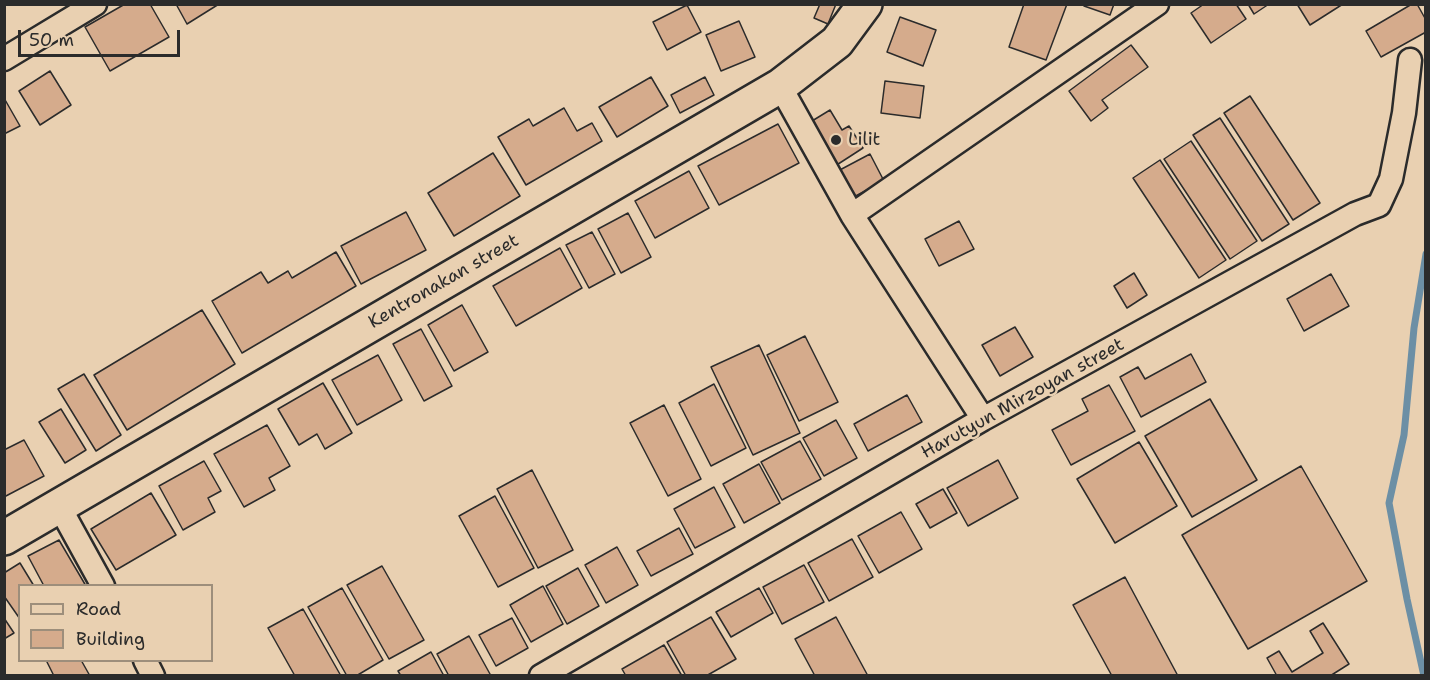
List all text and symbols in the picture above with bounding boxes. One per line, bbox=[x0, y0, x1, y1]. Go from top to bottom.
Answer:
scale bar bbox=[21, 18, 183, 56]
text: 50 m bbox=[29, 28, 74, 52]
place label: Lilit bbox=[848, 129, 880, 151]
marker: Lilit bbox=[829, 133, 843, 147]
street label: Kentronakan street bbox=[365, 230, 523, 334]
street label: Harutyun Mirzoyan street bbox=[918, 334, 1128, 464]
legend bbox=[18, 584, 213, 662]
text: Road bbox=[76, 597, 121, 621]
text: Building bbox=[76, 627, 145, 651]

